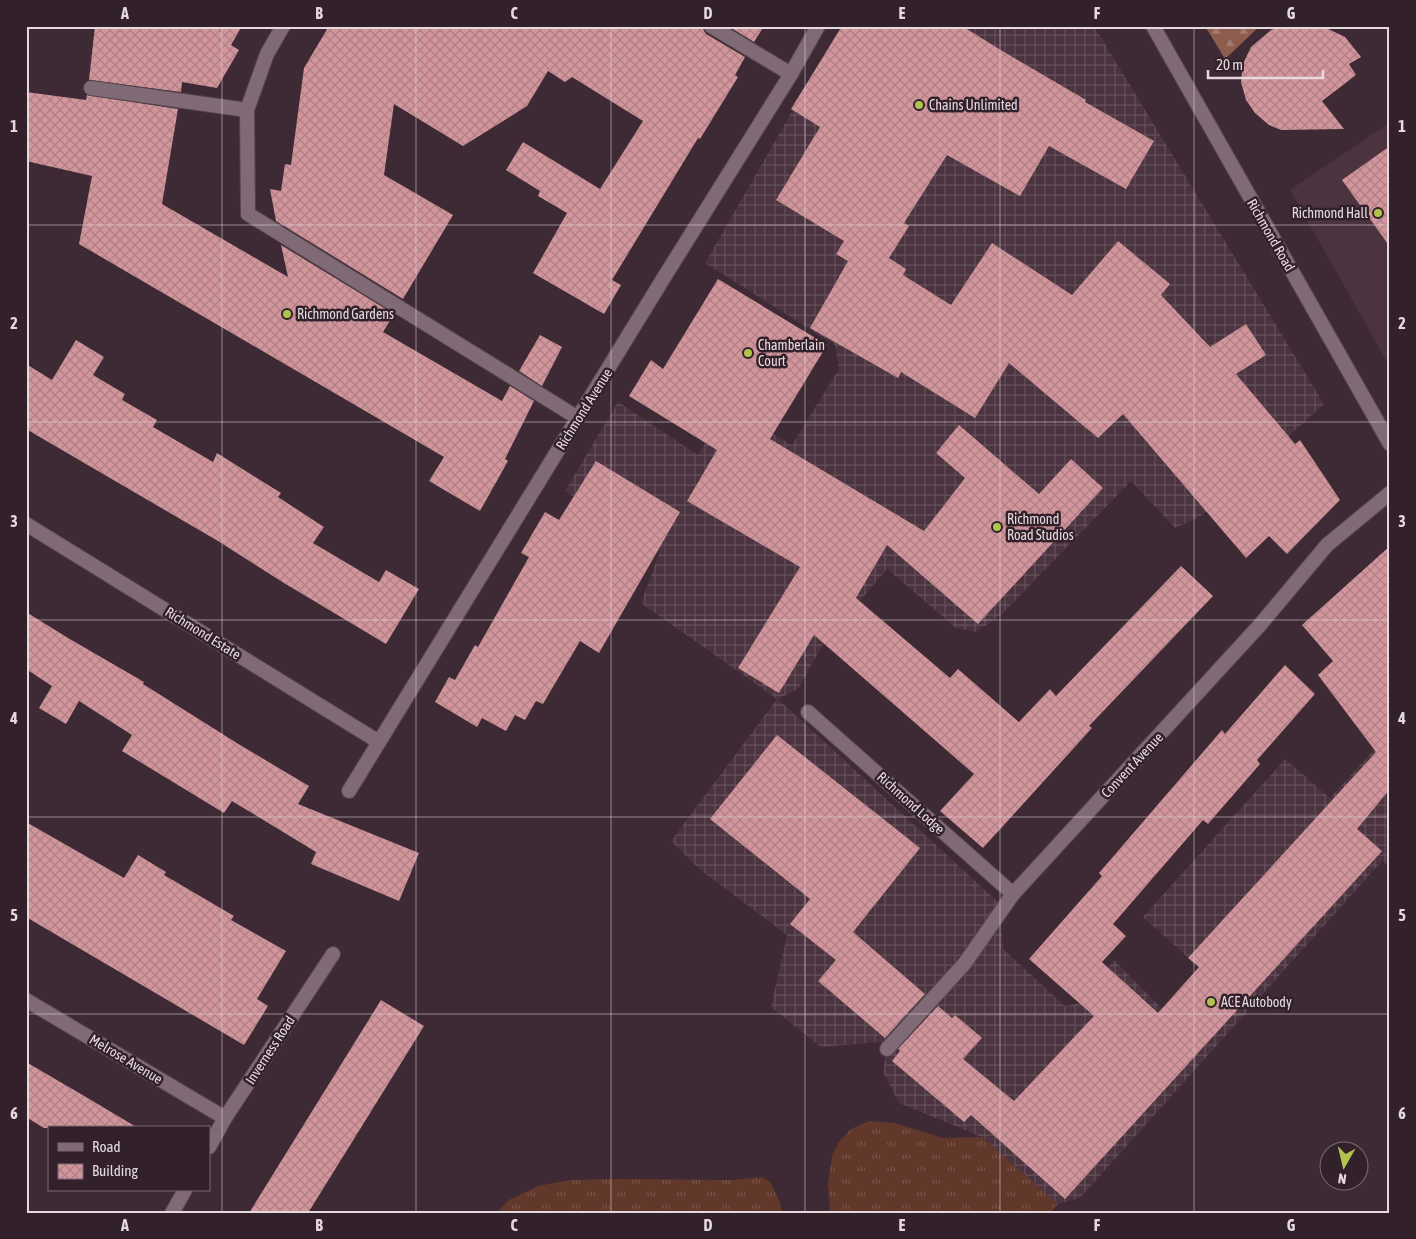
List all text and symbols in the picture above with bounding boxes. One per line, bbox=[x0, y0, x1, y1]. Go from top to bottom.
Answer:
text: A bbox=[120, 4, 129, 22]
text: B bbox=[315, 4, 323, 22]
text: C bbox=[510, 4, 518, 22]
text: D bbox=[704, 4, 713, 22]
text: E bbox=[899, 4, 906, 22]
text: F bbox=[1094, 4, 1101, 22]
text: G bbox=[1287, 4, 1296, 22]
scale bar bbox=[1208, 48, 1324, 80]
text: 20 m bbox=[1216, 56, 1243, 73]
place label: Chains Unlimited bbox=[929, 97, 1018, 113]
marker: Chains Unlimited bbox=[913, 99, 925, 111]
text: 1 bbox=[10, 117, 18, 135]
text: 1 bbox=[1398, 117, 1406, 135]
street label: Richmond Road bbox=[1244, 196, 1298, 274]
place label: Richmond Hall bbox=[1292, 205, 1368, 221]
marker: Richmond Hall bbox=[1372, 207, 1384, 219]
place label: Richmond Gardens bbox=[297, 306, 394, 322]
marker: Richmond Gardens bbox=[281, 308, 293, 320]
text: 2 bbox=[10, 314, 18, 332]
text: 2 bbox=[1398, 314, 1406, 332]
place label: Chamberlain Court bbox=[758, 337, 825, 369]
marker: Chamberlain Court bbox=[742, 347, 754, 359]
street label: Richmond Avenue bbox=[553, 365, 615, 453]
place label: Richmond Road Studios bbox=[1007, 511, 1074, 543]
text: 3 bbox=[10, 512, 18, 530]
text: 3 bbox=[1398, 512, 1406, 530]
marker: Richmond Road Studios bbox=[991, 521, 1003, 533]
street label: Richmond Estate bbox=[162, 603, 244, 663]
text: 4 bbox=[9, 709, 18, 727]
text: 4 bbox=[1397, 709, 1406, 727]
street label: Convent Avenue bbox=[1098, 729, 1166, 801]
street label: Richmond Lodge bbox=[874, 769, 948, 837]
text: 5 bbox=[10, 906, 18, 924]
text: 5 bbox=[1398, 906, 1406, 924]
place label: ACE Autobody bbox=[1221, 994, 1292, 1010]
marker: ACE Autobody bbox=[1205, 996, 1217, 1008]
street label: Inverness Road bbox=[242, 1013, 298, 1087]
street label: Melrose Avenue bbox=[87, 1031, 165, 1087]
text: 6 bbox=[10, 1104, 18, 1122]
text: 6 bbox=[1398, 1104, 1406, 1122]
legend bbox=[48, 1126, 210, 1192]
text: Road bbox=[92, 1138, 121, 1155]
north arrow bbox=[1318, 1142, 1368, 1192]
text: Building bbox=[92, 1162, 138, 1179]
text: N bbox=[1337, 1170, 1347, 1187]
text: A bbox=[120, 1216, 129, 1234]
text: B bbox=[315, 1216, 323, 1234]
text: C bbox=[510, 1216, 518, 1234]
text: D bbox=[704, 1216, 713, 1234]
text: E bbox=[899, 1216, 906, 1234]
text: F bbox=[1094, 1216, 1101, 1234]
text: G bbox=[1287, 1216, 1296, 1234]

